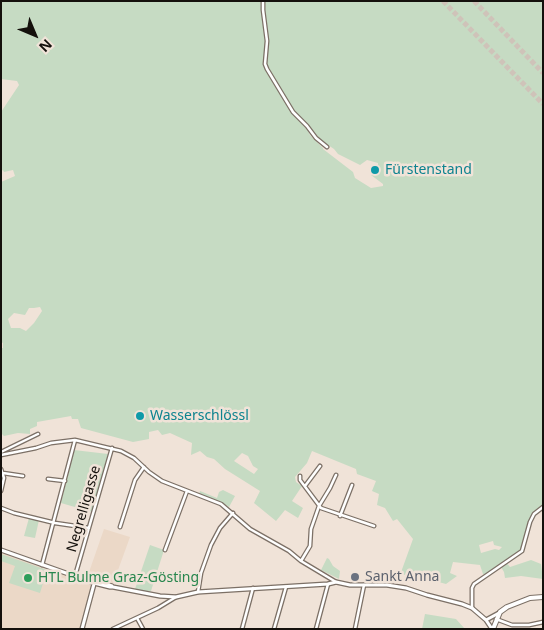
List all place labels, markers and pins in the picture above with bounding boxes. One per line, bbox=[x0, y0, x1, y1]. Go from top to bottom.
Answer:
place label: Fürstenstand bbox=[385, 162, 472, 178]
marker: Fürstenstand bbox=[369, 164, 381, 176]
place label: Wasserschlössl bbox=[150, 408, 249, 424]
marker: Wasserschlössl bbox=[134, 410, 146, 422]
place label: Sankt Anna bbox=[365, 569, 439, 585]
place label: HTL Bulme Graz-Gösting bbox=[38, 570, 199, 586]
marker: Sankt Anna bbox=[349, 571, 361, 583]
marker: HTL Bulme Graz-Gösting bbox=[22, 572, 34, 584]

